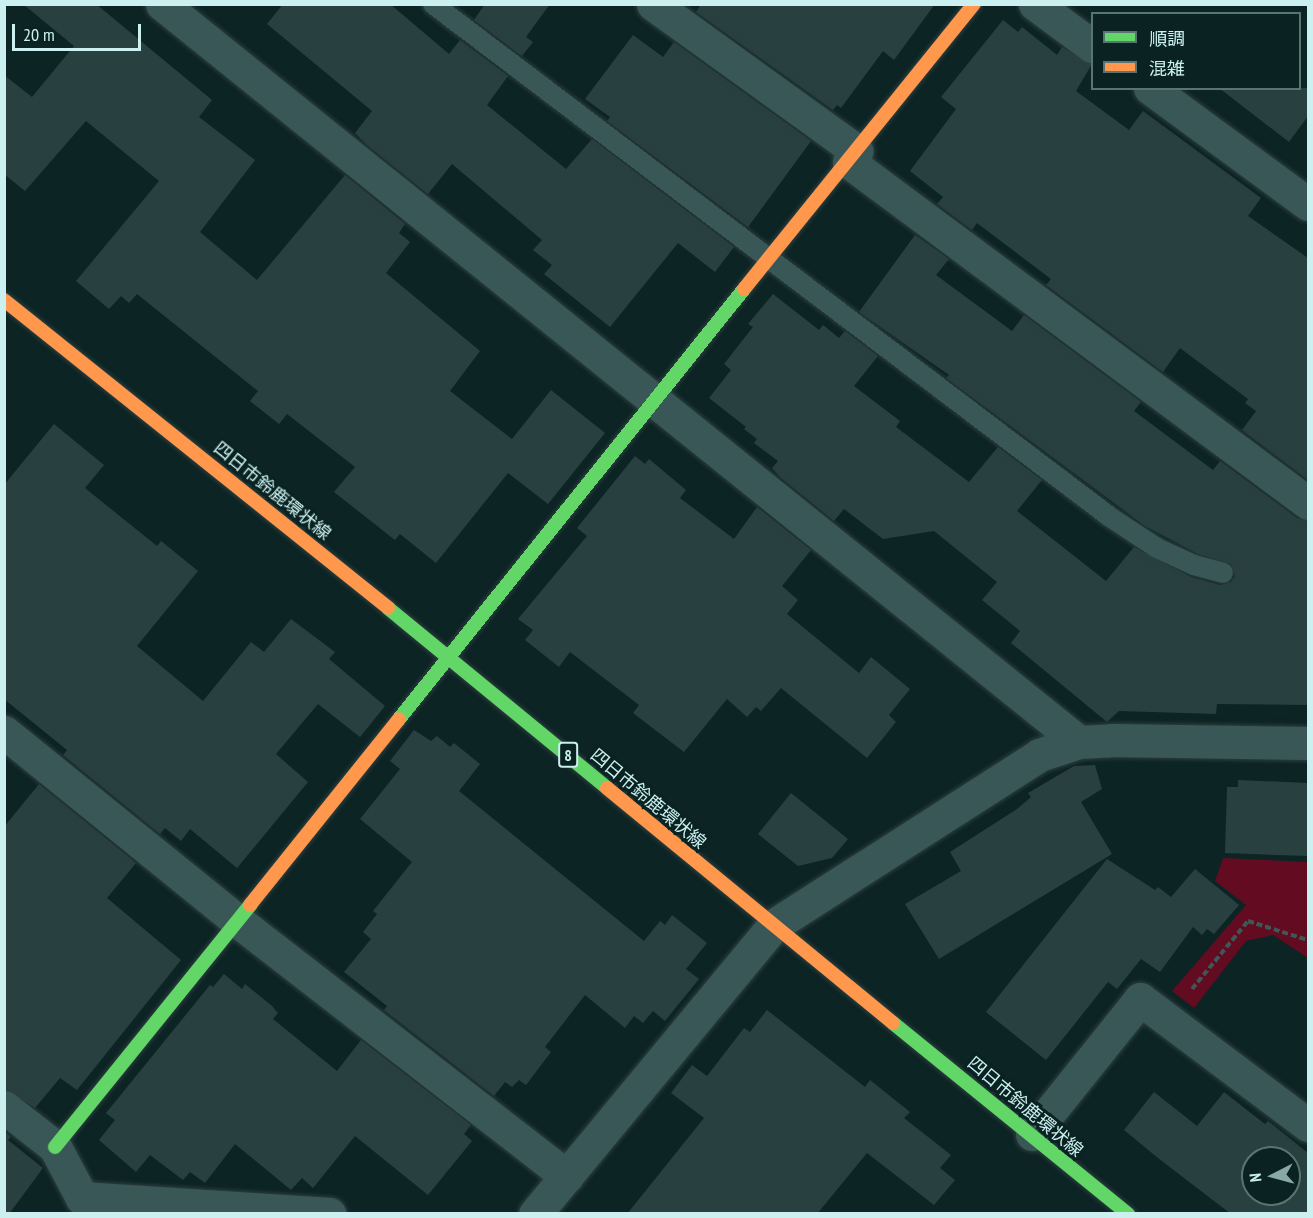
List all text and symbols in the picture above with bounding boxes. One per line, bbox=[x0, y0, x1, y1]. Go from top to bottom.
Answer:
scale bar bbox=[15, 12, 144, 50]
legend bbox=[1091, 12, 1301, 90]
text: 20 m bbox=[23, 23, 55, 46]
text: 順調 bbox=[1149, 27, 1185, 50]
text: 混雑 bbox=[1149, 57, 1185, 80]
street label: 四日市鈴鹿環状線 bbox=[209, 437, 335, 545]
road number: 8 bbox=[558, 742, 578, 768]
street label: 四日市鈴鹿環状線 bbox=[586, 744, 710, 854]
street label: 四日市鈴鹿環状線 bbox=[963, 1052, 1087, 1162]
north arrow bbox=[1241, 1146, 1301, 1206]
text: N bbox=[1245, 1172, 1265, 1183]

